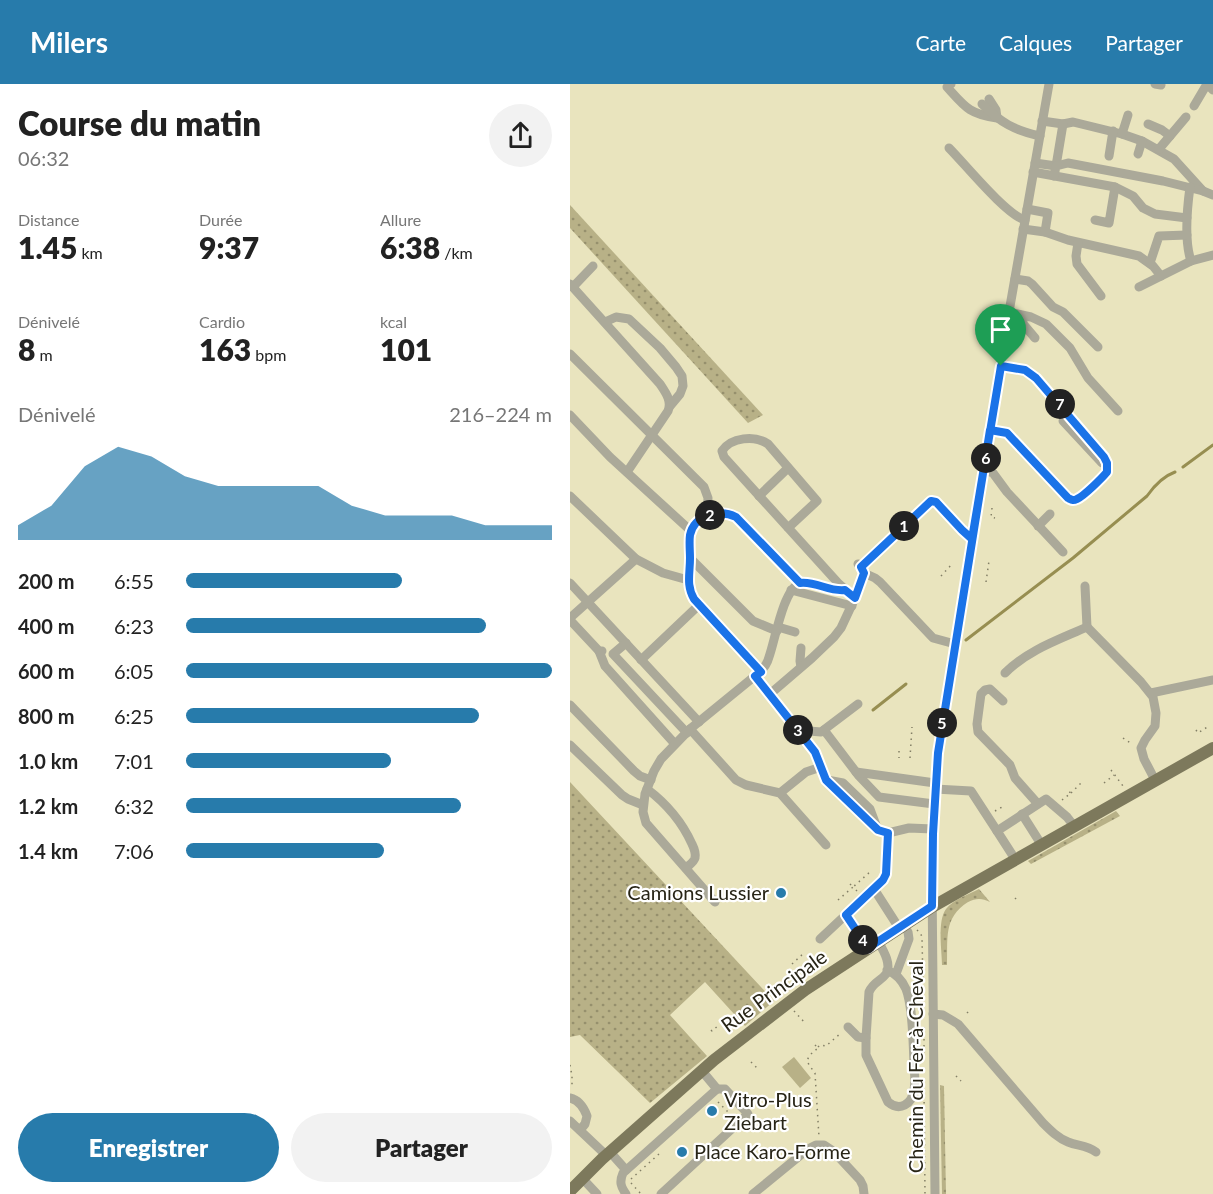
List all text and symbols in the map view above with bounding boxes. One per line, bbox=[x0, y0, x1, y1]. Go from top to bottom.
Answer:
text: Milers bbox=[30, 25, 108, 59]
text: Carte bbox=[915, 30, 966, 55]
text: Calques bbox=[999, 30, 1072, 55]
text: Partager bbox=[1105, 30, 1183, 55]
text: Course du matin bbox=[18, 103, 261, 143]
button: share bbox=[489, 104, 552, 167]
text: 06:32 bbox=[18, 146, 69, 170]
text: Distance bbox=[18, 210, 79, 229]
text: Durée bbox=[199, 210, 242, 229]
text: Allure bbox=[380, 210, 421, 229]
text: 1.45 bbox=[18, 229, 77, 265]
text: 9:37 bbox=[199, 229, 259, 265]
text: 6:38 bbox=[380, 229, 440, 265]
text: km bbox=[77, 243, 103, 262]
text: /km bbox=[440, 243, 473, 262]
pin bbox=[975, 304, 1026, 366]
text: Dénivelé bbox=[18, 312, 80, 331]
text: Cardio bbox=[199, 312, 245, 331]
text: kcal bbox=[380, 312, 407, 331]
icon: arrive bbox=[984, 313, 1017, 346]
text: 8 bbox=[18, 331, 35, 367]
text: 163 bbox=[199, 331, 251, 367]
text: 101 bbox=[380, 331, 432, 367]
text: m bbox=[35, 345, 53, 364]
text: bpm bbox=[251, 345, 286, 364]
pin: 7 bbox=[1045, 389, 1075, 419]
text: 7 bbox=[1055, 394, 1065, 413]
text: Dénivelé bbox=[18, 402, 95, 426]
text: 216–224 m bbox=[449, 402, 552, 426]
pin: 6 bbox=[971, 443, 1001, 473]
text: 6 bbox=[981, 448, 991, 467]
pin: 2 bbox=[695, 500, 725, 530]
text: 2 bbox=[705, 505, 715, 524]
pin: 1 bbox=[889, 511, 919, 541]
text: 1 bbox=[899, 516, 909, 535]
text: 200 m bbox=[18, 569, 74, 593]
text: 6:55 bbox=[114, 569, 154, 593]
text: 400 m bbox=[18, 614, 74, 638]
text: 6:23 bbox=[114, 614, 154, 638]
text: 600 m bbox=[18, 659, 74, 683]
text: 6:05 bbox=[114, 659, 154, 683]
text: 800 m bbox=[18, 704, 74, 728]
text: 6:25 bbox=[114, 704, 154, 728]
pin: 5 bbox=[927, 708, 957, 738]
text: 5 bbox=[937, 713, 947, 732]
pin: 3 bbox=[783, 715, 813, 745]
text: 3 bbox=[793, 720, 803, 739]
text: 1.0 km bbox=[18, 749, 78, 773]
text: 7:01 bbox=[114, 749, 154, 773]
text: 1.2 km bbox=[18, 794, 78, 818]
text: 6:32 bbox=[114, 794, 154, 818]
text: 1.4 km bbox=[18, 839, 78, 863]
text: 7:06 bbox=[114, 839, 154, 863]
place label: Camions Lussier bbox=[627, 880, 770, 904]
marker: Camions Lussier bbox=[774, 886, 788, 900]
pin: 4 bbox=[848, 925, 878, 955]
text: 4 bbox=[858, 930, 868, 949]
street label: Rue Principale bbox=[716, 944, 831, 1037]
street label: Chemin du Fer-à-Cheval bbox=[903, 961, 927, 1173]
place label: Vitro-Plus Ziebart bbox=[724, 1087, 812, 1134]
marker: Vitro-Plus Ziebart bbox=[705, 1104, 719, 1118]
button: Enregistrer bbox=[18, 1113, 279, 1182]
button: Partager bbox=[291, 1113, 552, 1182]
place label: Place Karo-Forme bbox=[694, 1139, 851, 1163]
marker: Place Karo-Forme bbox=[675, 1145, 689, 1159]

